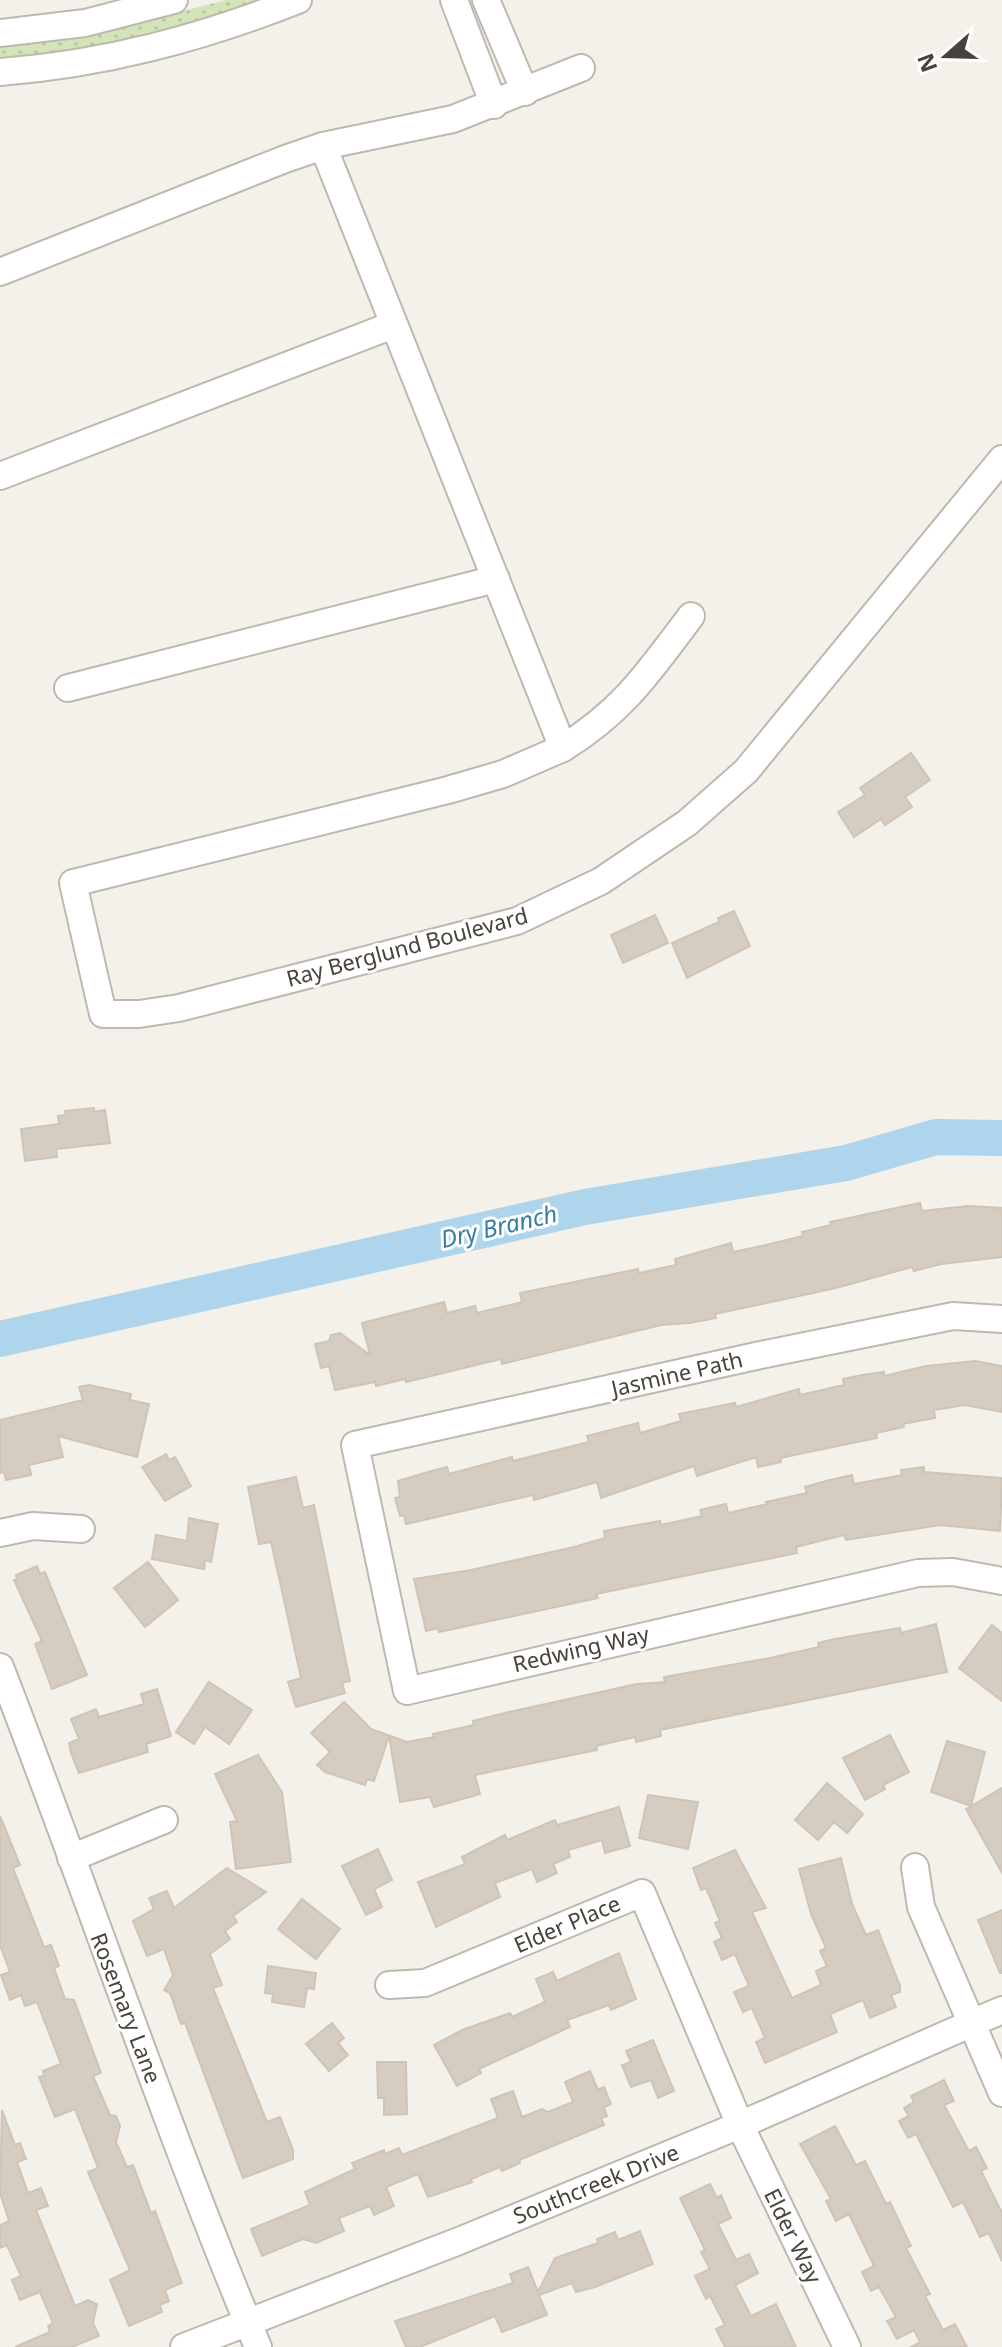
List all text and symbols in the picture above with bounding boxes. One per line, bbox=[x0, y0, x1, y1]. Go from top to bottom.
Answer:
north arrow bbox=[906, 16, 986, 96]
text: N bbox=[909, 50, 943, 77]
street label: Ray Berglund Boulevard bbox=[283, 899, 531, 993]
water label: Dry Branch bbox=[437, 1196, 560, 1255]
street label: Jasmine Path bbox=[606, 1343, 745, 1403]
street label: Redwing Way bbox=[510, 1618, 653, 1678]
street label: Elder Place bbox=[509, 1887, 624, 1959]
street label: Rosemary Lane bbox=[84, 1928, 169, 2087]
street label: Southcreek Drive bbox=[508, 2136, 683, 2230]
street label: Elder Way bbox=[758, 2183, 830, 2289]

